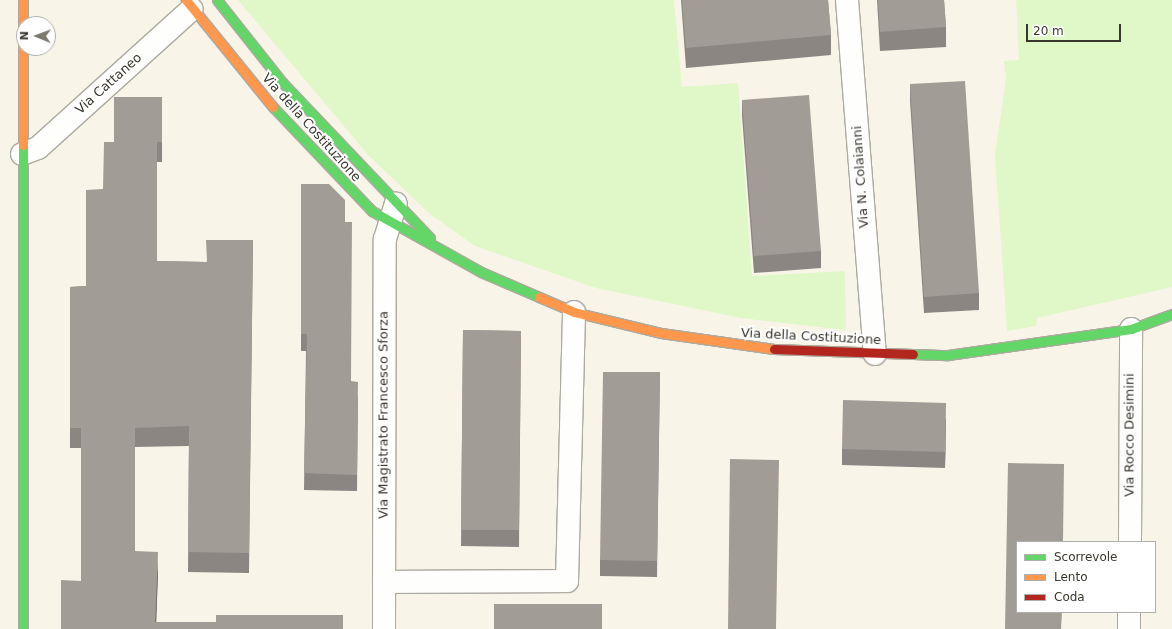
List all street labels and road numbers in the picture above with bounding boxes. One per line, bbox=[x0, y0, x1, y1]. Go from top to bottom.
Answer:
street label: Via Cattaneo bbox=[73, 50, 145, 118]
street label: Via della Costituzione bbox=[258, 71, 364, 185]
street label: Via N. Colaianni bbox=[850, 125, 872, 229]
street label: Via Magistrato Francesco Sforza bbox=[376, 311, 392, 519]
street label: Via della Costituzione bbox=[741, 326, 881, 348]
street label: Via Rocco Desimini bbox=[1122, 373, 1138, 497]

